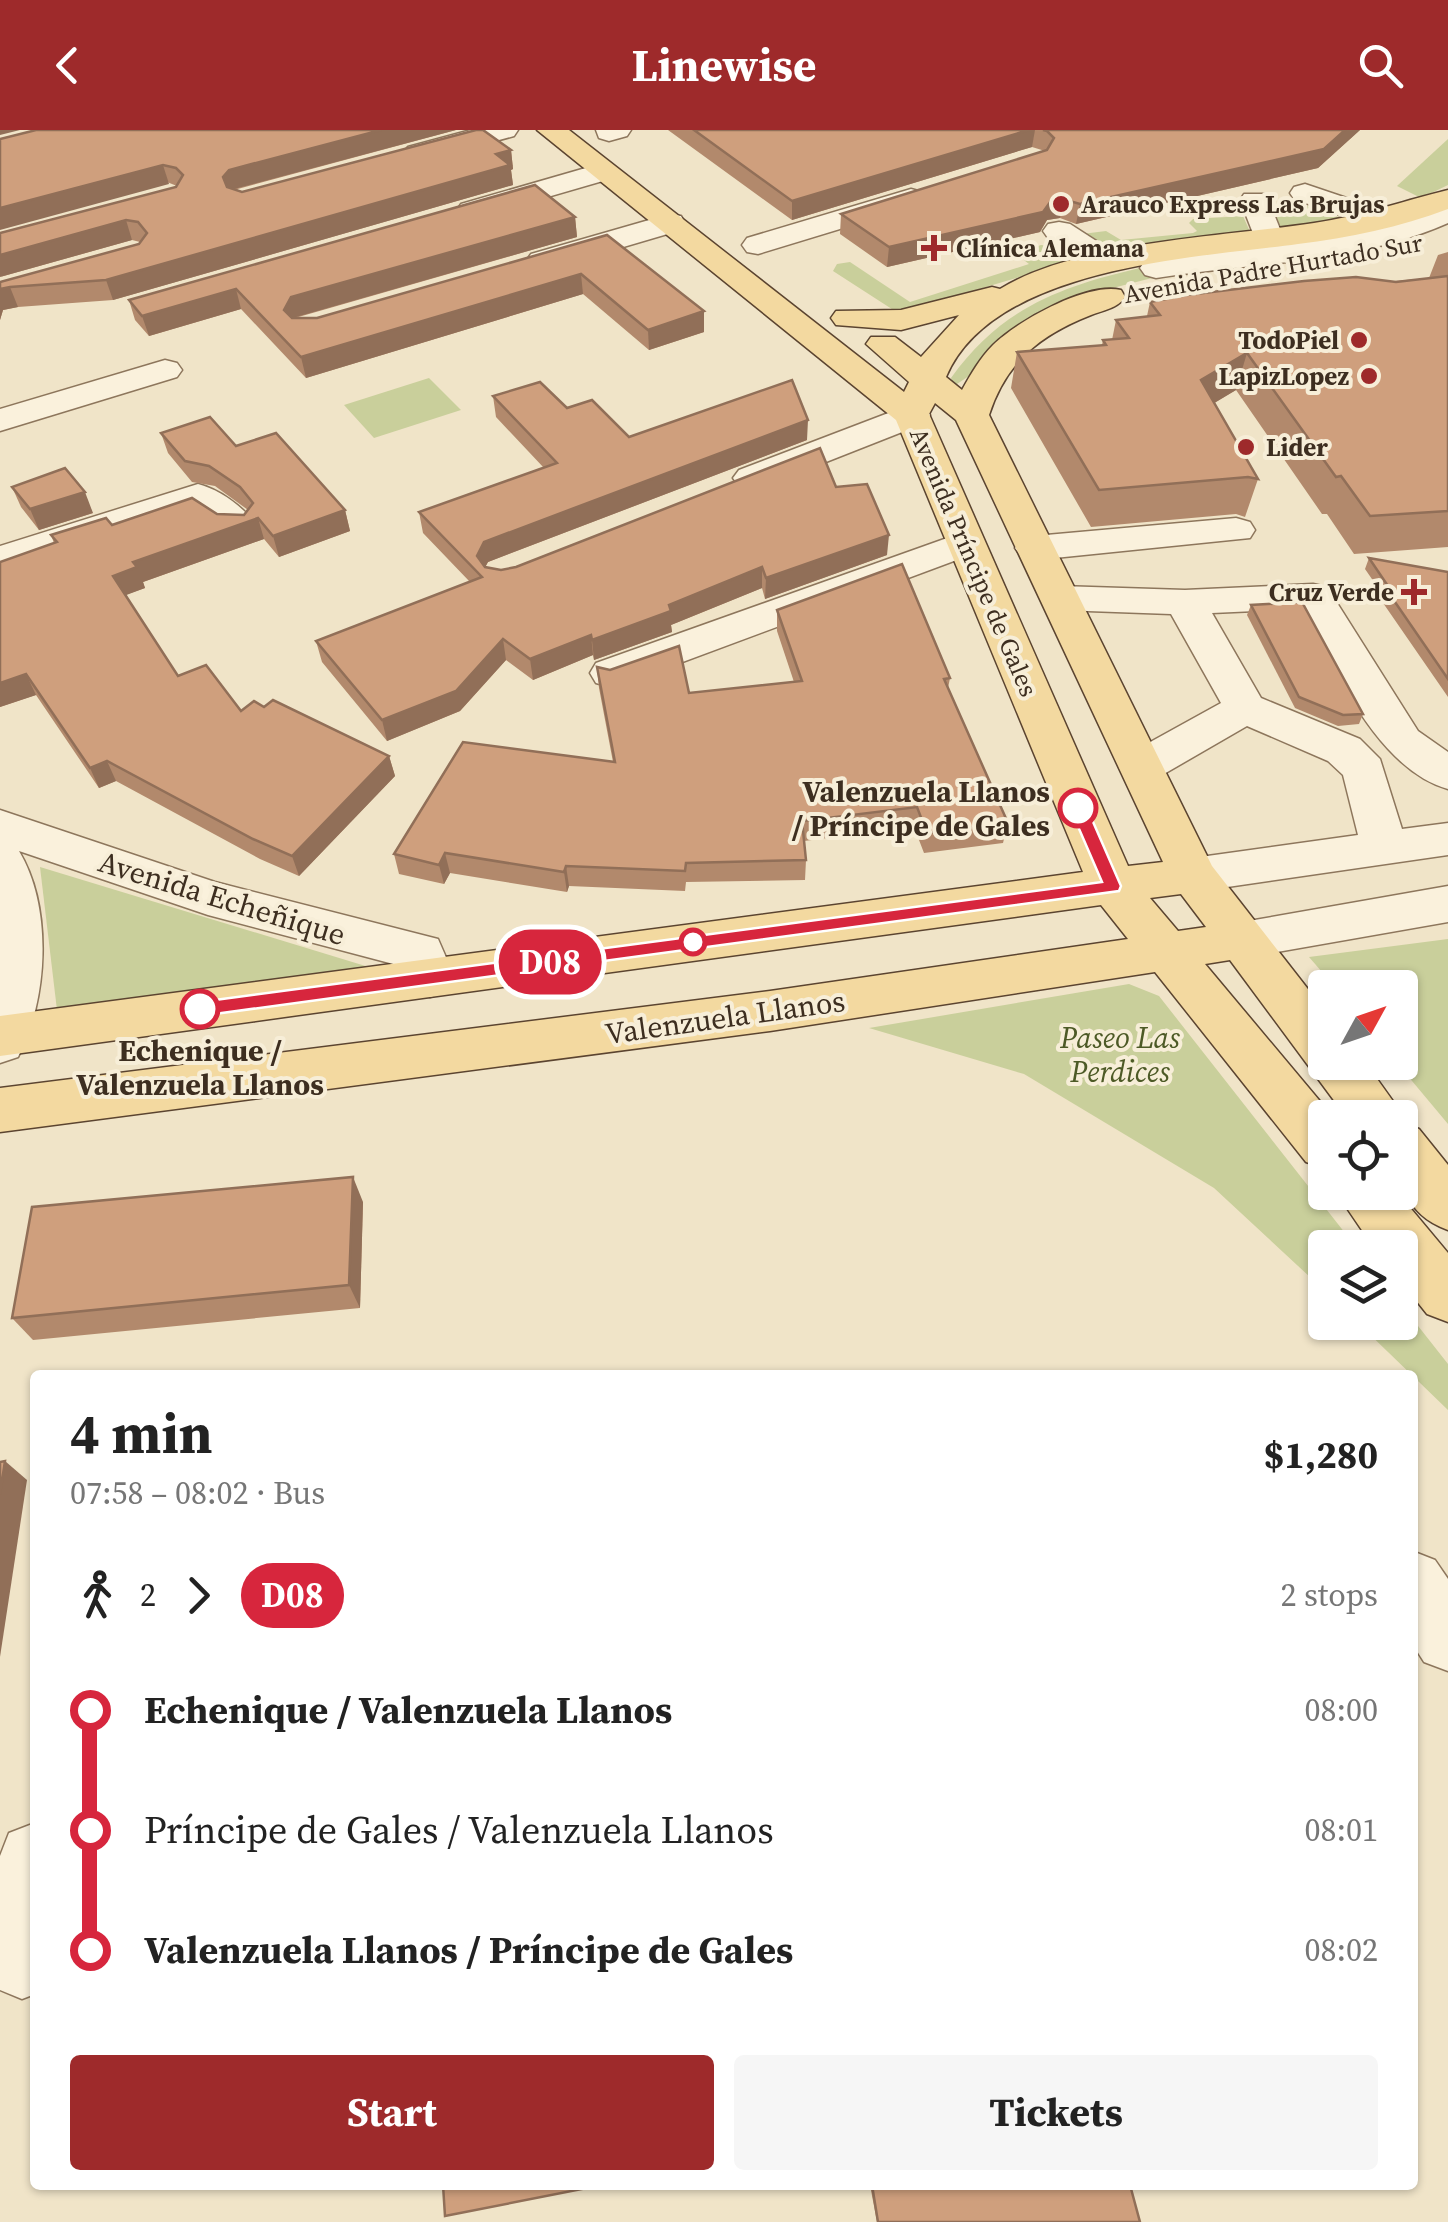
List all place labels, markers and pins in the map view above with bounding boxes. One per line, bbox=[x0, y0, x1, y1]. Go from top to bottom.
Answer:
place label: Arauco Express Las Brujas bbox=[1081, 187, 1385, 221]
marker: Arauco Express Las Brujas bbox=[1050, 193, 1072, 215]
place label: Clínica Alemana bbox=[956, 231, 1145, 265]
marker: Clínica Alemana bbox=[921, 235, 947, 261]
place label: TodoPiel bbox=[1238, 323, 1339, 357]
marker: TodoPiel bbox=[1348, 329, 1370, 351]
place label: LapizLopez bbox=[1218, 359, 1349, 393]
marker: LapizLopez bbox=[1358, 365, 1380, 387]
place label: Lider bbox=[1266, 430, 1328, 464]
marker: Lider bbox=[1235, 436, 1257, 458]
place label: Cruz Verde bbox=[1269, 575, 1394, 609]
marker: Cruz Verde bbox=[1403, 581, 1425, 603]
place label: Valenzuela Llanos / Príncipe de Gales bbox=[792, 771, 1050, 846]
marker: Valenzuela Llanos / Príncipe de Gales bbox=[1059, 789, 1097, 827]
unlabelled marker bbox=[680, 929, 706, 955]
marker: Echenique / Valenzuela Llanos bbox=[181, 990, 219, 1028]
place label: Echenique / Valenzuela Llanos bbox=[76, 1030, 324, 1105]

